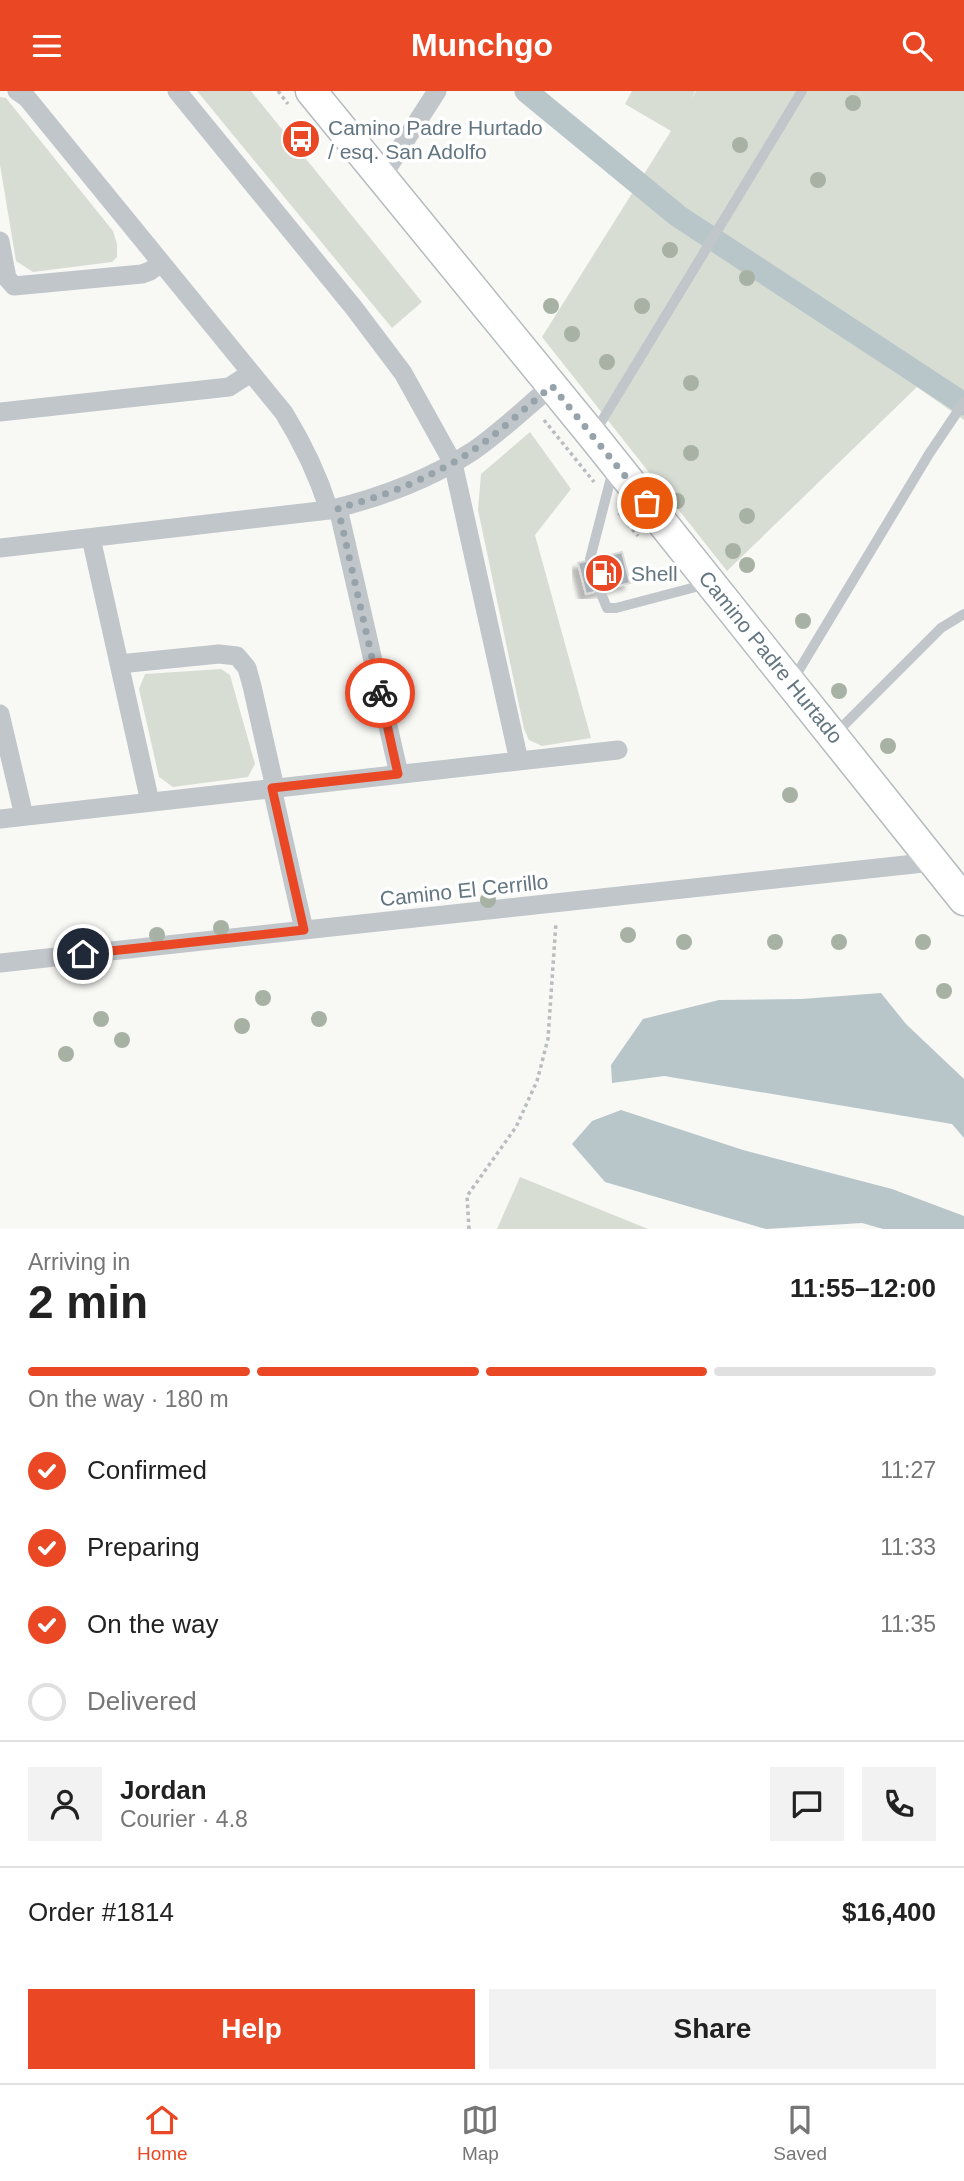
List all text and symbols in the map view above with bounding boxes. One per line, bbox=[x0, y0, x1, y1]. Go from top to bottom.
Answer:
icon: menu bbox=[28, 27, 66, 65]
text: Munchgo bbox=[411, 27, 553, 63]
icon: search bbox=[898, 27, 936, 65]
place label: Camino Padre Hurtado / esq. San Adolfo bbox=[328, 116, 543, 163]
bus stop icon: Camino Padre Hurtado / esq. San Adolfo bbox=[280, 118, 322, 160]
pin bbox=[617, 473, 677, 533]
icon: bag bbox=[628, 484, 666, 522]
fuel station icon: Shell bbox=[583, 552, 625, 594]
place label: Shell bbox=[631, 562, 678, 585]
street label: Camino Padre Hurtado bbox=[694, 566, 848, 748]
courier bbox=[345, 658, 415, 728]
icon: bike bbox=[361, 674, 399, 712]
street label: Camino El Cerrillo bbox=[379, 870, 549, 910]
pin bbox=[53, 924, 113, 984]
icon: home bbox=[64, 935, 102, 973]
text: Arriving in bbox=[28, 1249, 130, 1275]
text: 11:55–12:00 bbox=[790, 1273, 936, 1303]
text: 2 min bbox=[28, 1276, 148, 1328]
text: On the way · 180 m bbox=[28, 1386, 229, 1412]
icon: check bbox=[28, 1452, 66, 1490]
text: Confirmed bbox=[87, 1455, 207, 1485]
text: 11:27 bbox=[880, 1457, 936, 1483]
icon: check bbox=[28, 1529, 66, 1567]
text: Preparing bbox=[87, 1532, 200, 1562]
text: 11:33 bbox=[880, 1534, 936, 1560]
icon: check bbox=[28, 1606, 66, 1644]
text: On the way bbox=[87, 1609, 219, 1639]
text: 11:35 bbox=[880, 1611, 936, 1637]
text: Delivered bbox=[87, 1686, 197, 1716]
button: person bbox=[28, 1767, 102, 1841]
button: chat bbox=[770, 1767, 844, 1841]
button: phone bbox=[862, 1767, 936, 1841]
text: Jordan bbox=[120, 1775, 207, 1805]
text: Courier · 4.8 bbox=[120, 1806, 248, 1832]
text: Order #1814 bbox=[28, 1897, 174, 1927]
text: $16,400 bbox=[842, 1897, 936, 1927]
button: Help bbox=[28, 1989, 475, 2069]
button: Share bbox=[489, 1989, 936, 2069]
tab: Home bbox=[137, 2101, 188, 2165]
tab: Map bbox=[461, 2101, 499, 2165]
tab: Saved bbox=[773, 2101, 827, 2165]

